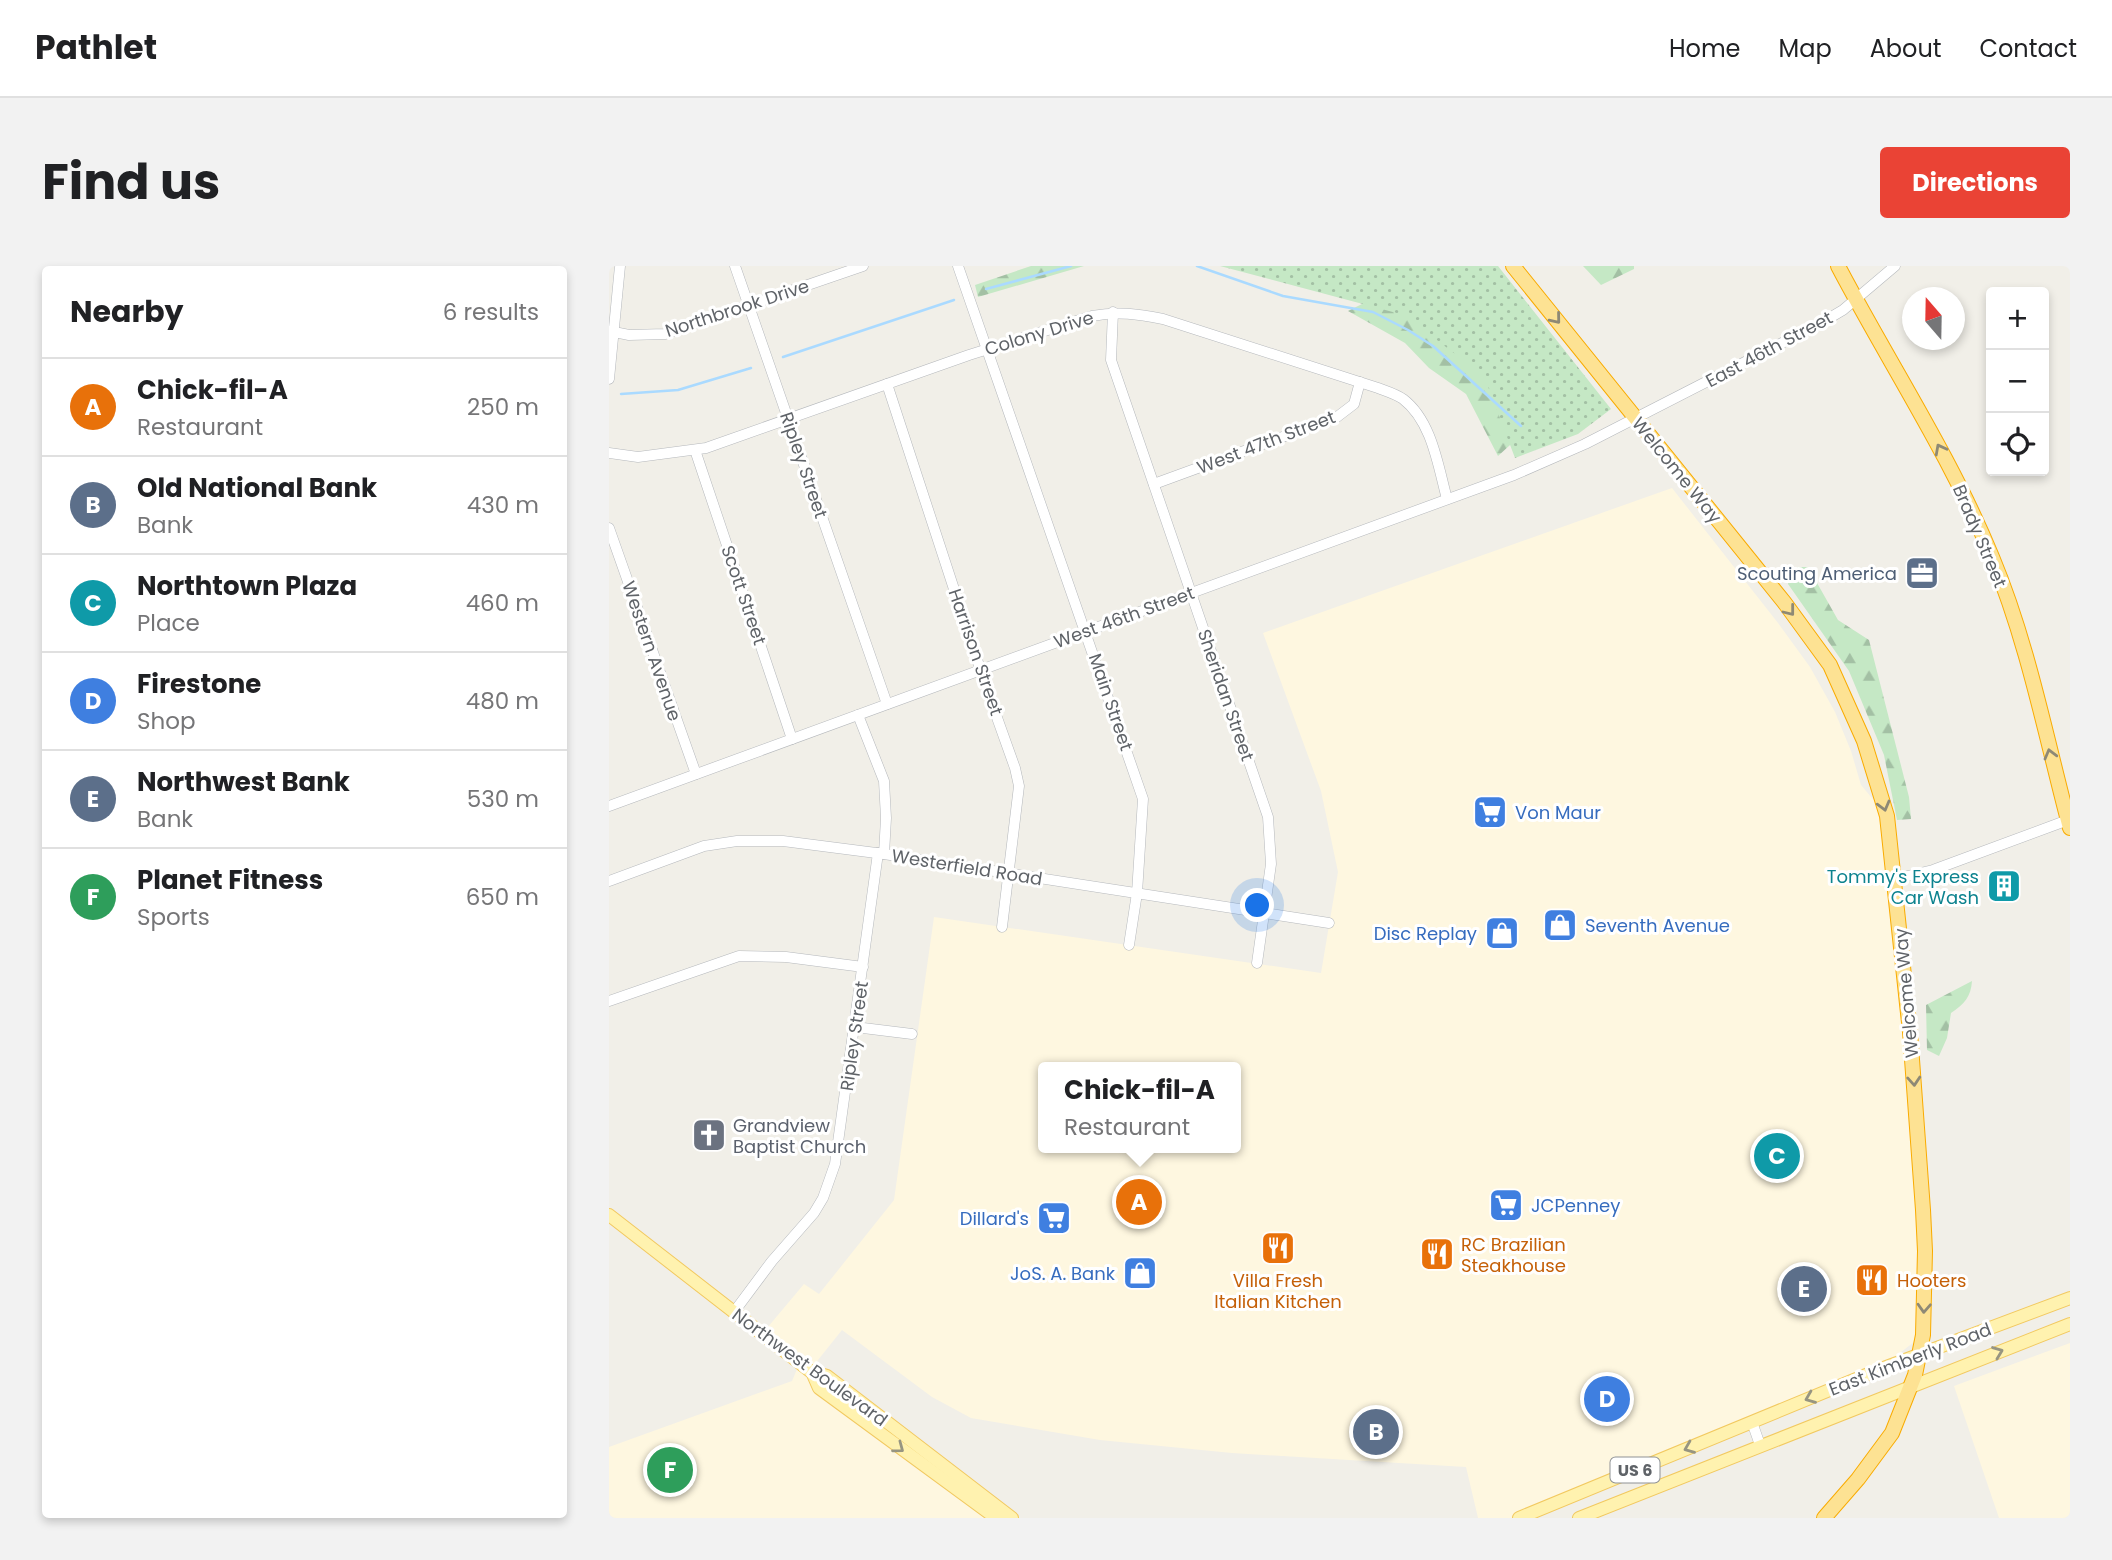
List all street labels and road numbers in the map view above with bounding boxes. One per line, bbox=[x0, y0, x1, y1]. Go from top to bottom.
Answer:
street label: Northbrook Drive bbox=[662, 273, 812, 343]
street label: Colony Drive bbox=[981, 305, 1097, 361]
street label: East 46th Street bbox=[1701, 305, 1837, 393]
street label: West 47th Street bbox=[1193, 404, 1339, 480]
street label: Ripley Street bbox=[774, 409, 834, 521]
street label: Welcome Way bbox=[1626, 412, 1728, 528]
street label: Brady Street bbox=[1947, 481, 2013, 591]
street label: Scott Street bbox=[715, 542, 773, 648]
street label: Western Avenue bbox=[616, 578, 688, 724]
street label: West 46th Street bbox=[1050, 580, 1198, 654]
street label: Harrison Street bbox=[943, 585, 1009, 719]
street label: Sheridan Street bbox=[1192, 626, 1260, 764]
street label: Main Street bbox=[1083, 650, 1139, 754]
street label: Westerfield Road bbox=[890, 843, 1044, 891]
street label: Welcome Way bbox=[1888, 927, 1924, 1059]
street label: Ripley Street bbox=[834, 979, 874, 1093]
street label: Northwest Boulevard bbox=[727, 1302, 893, 1432]
street label: East Kimberly Road bbox=[1825, 1316, 1995, 1402]
road number: US 6 bbox=[1611, 1458, 1659, 1482]

